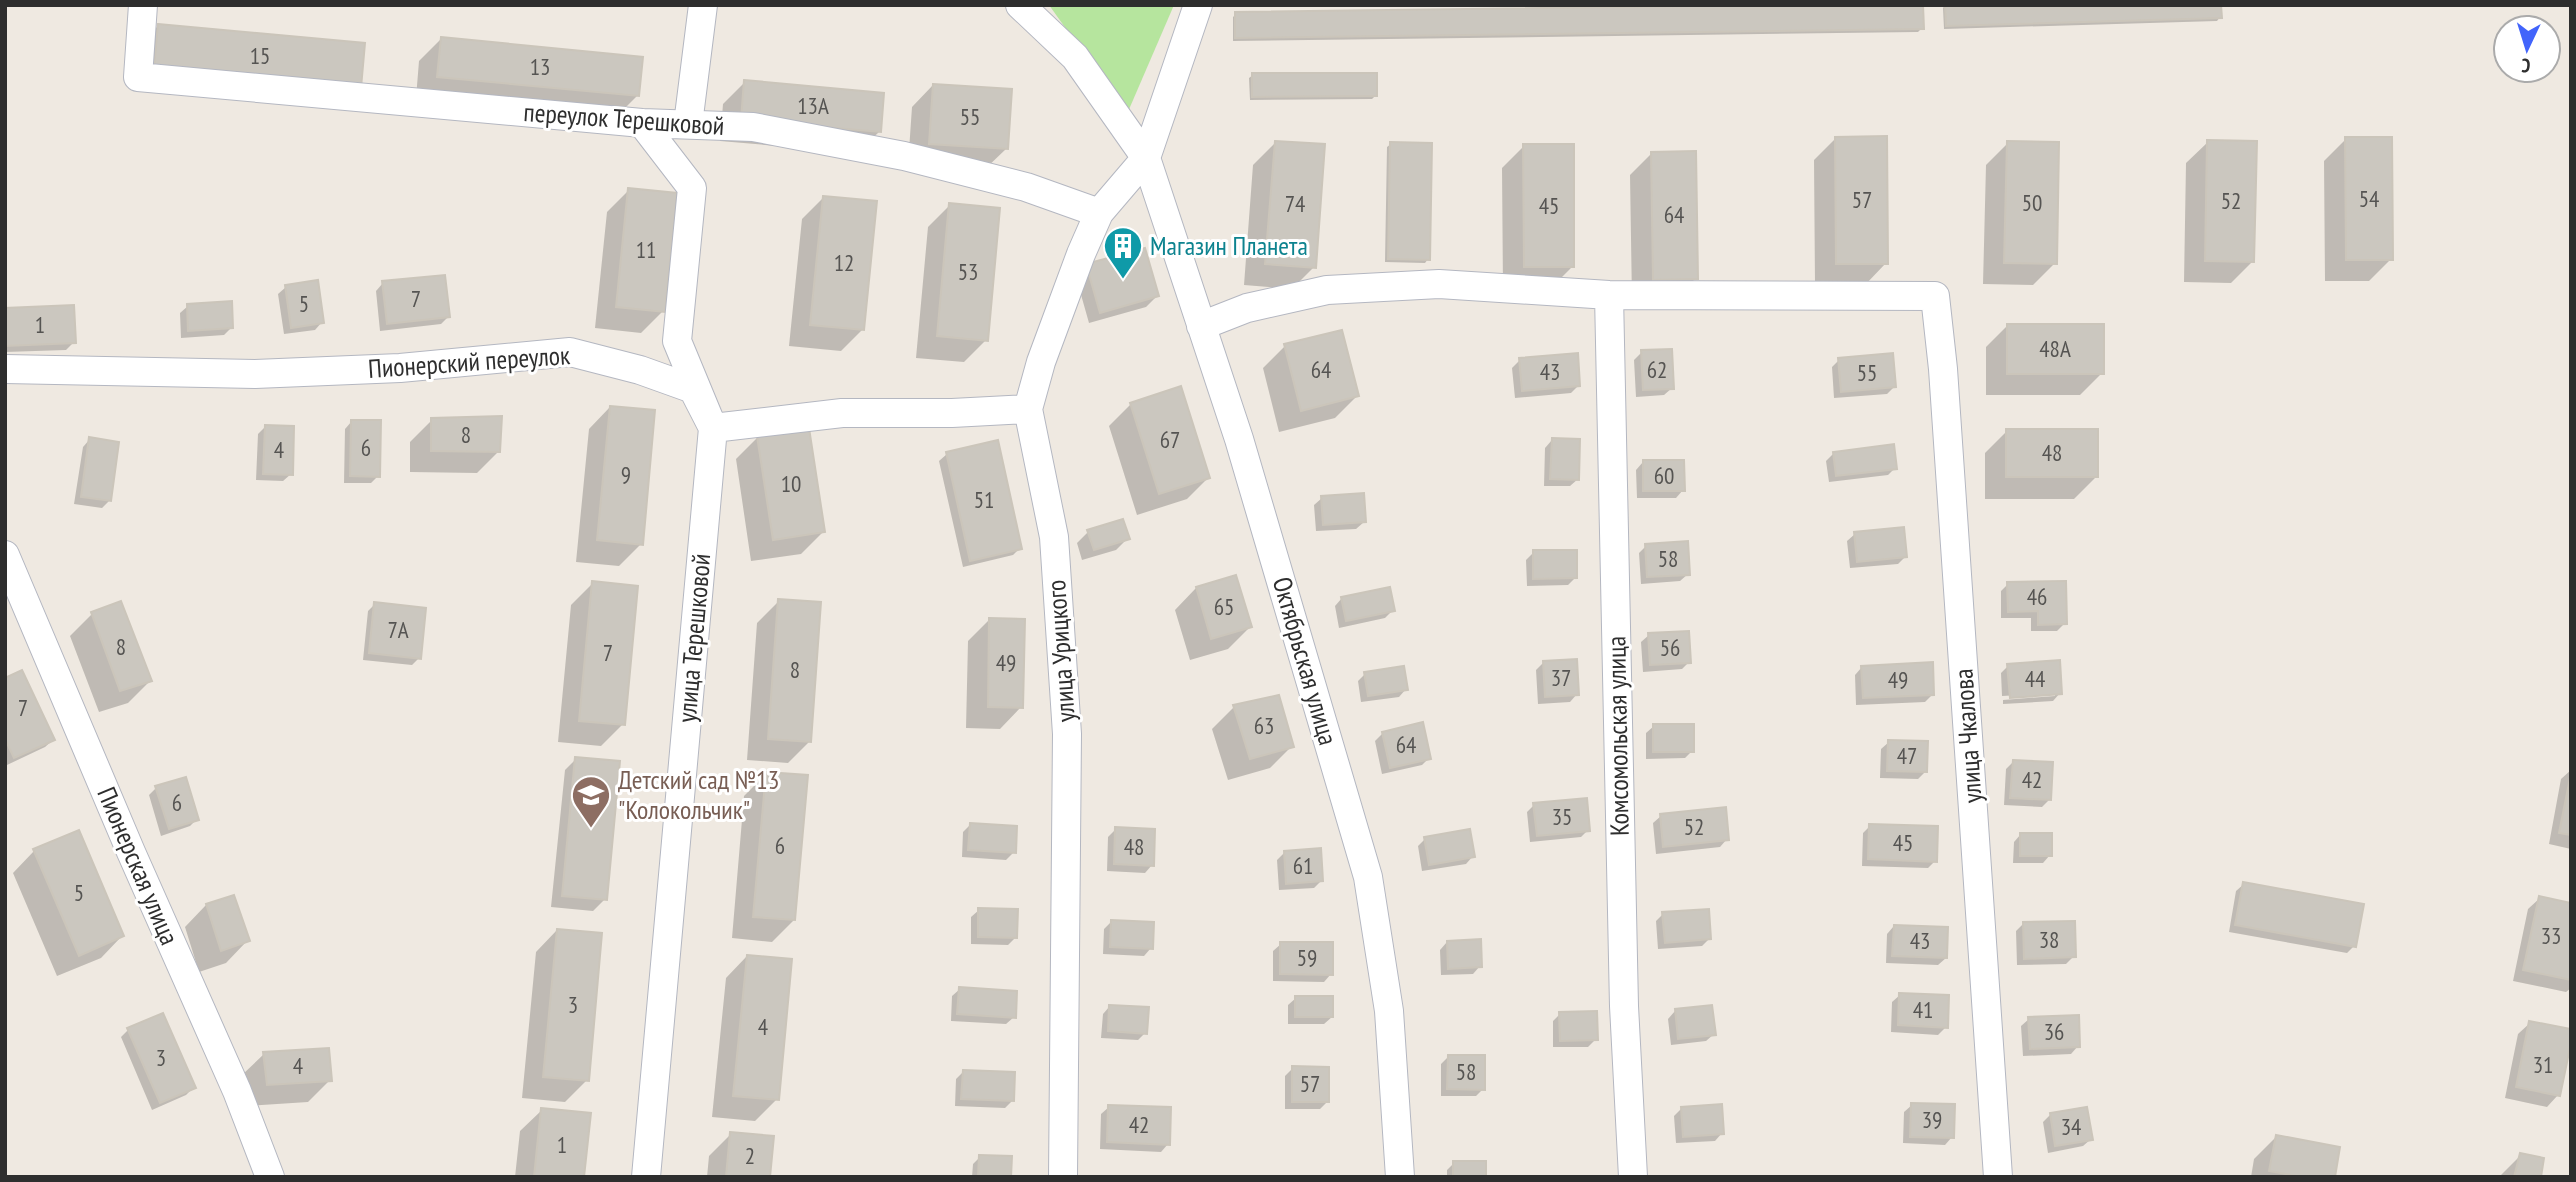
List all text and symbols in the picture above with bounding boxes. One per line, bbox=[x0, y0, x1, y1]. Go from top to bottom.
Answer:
north arrow bbox=[2492, 14, 2562, 84]
house number: 15 bbox=[250, 41, 270, 70]
house number: 13 bbox=[530, 52, 550, 81]
text: С bbox=[2520, 54, 2531, 78]
house number: 13А bbox=[797, 91, 829, 120]
street label: переулок Терешковой bbox=[523, 95, 726, 142]
house number: 55 bbox=[960, 102, 980, 131]
house number: 54 bbox=[2359, 184, 2379, 213]
house number: 57 bbox=[1852, 185, 1872, 214]
house number: 52 bbox=[2221, 186, 2241, 215]
house number: 50 bbox=[2022, 188, 2042, 217]
house number: 74 bbox=[1285, 189, 1305, 218]
house number: 45 bbox=[1539, 191, 1559, 220]
house number: 64 bbox=[1664, 200, 1684, 229]
building icon: Магазин Планета bbox=[1102, 225, 1144, 280]
place label: Магазин Планета bbox=[1150, 229, 1308, 262]
house number: 11 bbox=[636, 235, 656, 264]
house number: 12 bbox=[834, 248, 854, 277]
house number: 53 bbox=[958, 257, 978, 286]
house number: 7 bbox=[411, 284, 421, 313]
house number: 5 bbox=[299, 289, 309, 318]
house number: 1 bbox=[35, 310, 45, 339]
house number: 48А bbox=[2039, 334, 2071, 363]
street label: Пионерский переулок bbox=[367, 338, 571, 385]
house number: 64 bbox=[1311, 355, 1331, 384]
house number: 62 bbox=[1647, 355, 1667, 384]
house number: 43 bbox=[1540, 357, 1560, 386]
house number: 55 bbox=[1857, 358, 1877, 387]
house number: 8 bbox=[461, 420, 471, 449]
house number: 67 bbox=[1160, 425, 1180, 454]
house number: 6 bbox=[361, 433, 371, 462]
house number: 4 bbox=[274, 435, 284, 464]
house number: 48 bbox=[2042, 438, 2062, 467]
house number: 9 bbox=[621, 460, 631, 489]
house number: 60 bbox=[1654, 461, 1674, 490]
house number: 10 bbox=[781, 469, 801, 498]
house number: 51 bbox=[974, 485, 994, 514]
house number: 58 bbox=[1658, 544, 1678, 573]
street label: улица Терешковой bbox=[670, 552, 717, 724]
street label: Октябрьская улица bbox=[1266, 573, 1345, 749]
street label: улица Урицкого bbox=[1039, 579, 1082, 723]
house number: 46 bbox=[2027, 582, 2047, 611]
house number: 65 bbox=[1214, 592, 1234, 621]
house number: 7А bbox=[387, 615, 409, 644]
house number: 8 bbox=[116, 632, 126, 661]
house number: 56 bbox=[1660, 633, 1680, 662]
street label: Комсомольская улица bbox=[1599, 636, 1636, 836]
house number: 7 bbox=[603, 638, 613, 667]
house number: 49 bbox=[996, 648, 1016, 677]
house number: 8 bbox=[790, 655, 800, 684]
house number: 37 bbox=[1551, 663, 1571, 692]
house number: 44 bbox=[2025, 664, 2045, 693]
house number: 49 bbox=[1888, 665, 1908, 694]
street label: улица Чкалова bbox=[1946, 668, 1989, 804]
house number: 7 bbox=[18, 693, 28, 722]
house number: 63 bbox=[1254, 711, 1274, 740]
house number: 64 bbox=[1396, 730, 1416, 759]
house number: 47 bbox=[1897, 741, 1917, 770]
place label: Детский сад №13 "Колокольчик" bbox=[618, 763, 780, 826]
house number: 42 bbox=[2022, 765, 2042, 794]
school or university icon: Детский сад №13 "Колокольчик" bbox=[570, 774, 612, 829]
street label: Пионерская улица bbox=[90, 782, 187, 950]
house number: 6 bbox=[172, 788, 182, 817]
house number: 35 bbox=[1552, 802, 1572, 831]
house number: 52 bbox=[1684, 812, 1704, 841]
house number: 45 bbox=[1893, 828, 1913, 857]
house number: 6 bbox=[775, 831, 785, 860]
house number: 48 bbox=[1124, 832, 1144, 861]
house number: 61 bbox=[1293, 851, 1313, 880]
house number: 5 bbox=[74, 878, 84, 907]
house number: 33 bbox=[2541, 921, 2561, 950]
house number: 38 bbox=[2039, 925, 2059, 954]
house number: 43 bbox=[1910, 926, 1930, 955]
house number: 59 bbox=[1297, 943, 1317, 972]
house number: 3 bbox=[568, 990, 578, 1019]
house number: 41 bbox=[1913, 995, 1933, 1024]
house number: 4 bbox=[758, 1012, 768, 1041]
house number: 36 bbox=[2044, 1017, 2064, 1046]
house number: 3 bbox=[156, 1043, 166, 1072]
house number: 31 bbox=[2533, 1050, 2553, 1079]
house number: 4 bbox=[293, 1051, 303, 1080]
house number: 58 bbox=[1456, 1057, 1476, 1086]
house number: 57 bbox=[1300, 1069, 1320, 1098]
house number: 39 bbox=[1922, 1105, 1942, 1134]
house number: 42 bbox=[1129, 1110, 1149, 1139]
house number: 34 bbox=[2061, 1112, 2081, 1141]
house number: 1 bbox=[557, 1130, 567, 1159]
house number: 2 bbox=[745, 1141, 755, 1170]

